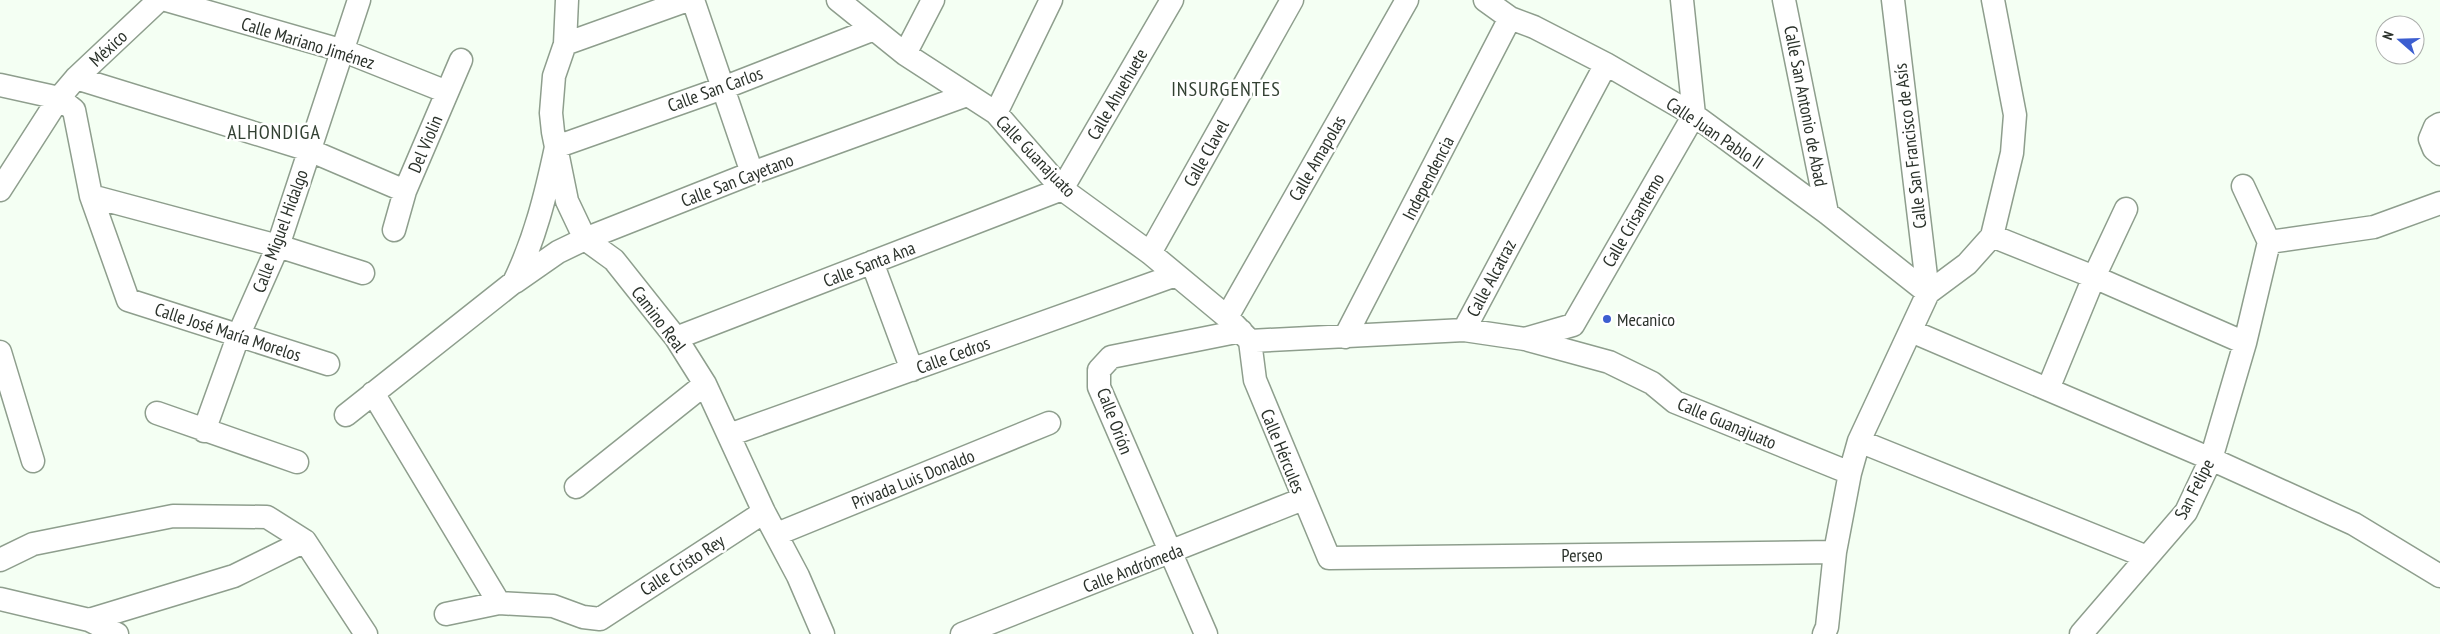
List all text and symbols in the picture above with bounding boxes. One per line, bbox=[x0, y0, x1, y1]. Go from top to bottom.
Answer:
street label: Calle Mariano Jiménez bbox=[239, 12, 377, 74]
north arrow bbox=[2375, 15, 2425, 65]
street label: Calle San Antonio de Abad bbox=[1779, 24, 1833, 188]
street label: México bbox=[84, 25, 132, 71]
text: N bbox=[2378, 29, 2398, 42]
street label: Calle Ahuehuete bbox=[1082, 44, 1152, 144]
street label: Calle San Carlos bbox=[664, 61, 766, 117]
street label: Calle San Francisco de Asís bbox=[1888, 62, 1932, 230]
district label: INSURGENTES bbox=[1171, 76, 1281, 102]
street label: Calle Juan Pablo II bbox=[1662, 92, 1768, 174]
street label: Calle Guanajuato bbox=[991, 110, 1081, 202]
street label: Calle Amapolas bbox=[1283, 111, 1351, 205]
street label: Del Violin bbox=[403, 112, 447, 176]
street label: Calle Clavel bbox=[1178, 115, 1234, 191]
district label: ALHONDIGA bbox=[227, 119, 321, 145]
street label: Independencia bbox=[1397, 132, 1459, 224]
street label: Calle San Cayetano bbox=[677, 148, 797, 212]
street label: Calle Miguel Hidalgo bbox=[247, 166, 313, 296]
street label: Calle Crisantemo bbox=[1597, 169, 1669, 271]
street label: Calle Alcatraz bbox=[1461, 235, 1521, 321]
street label: Calle Santa Ana bbox=[820, 236, 918, 292]
street label: Camino Real bbox=[627, 281, 692, 357]
street label: Calle José María Morelos bbox=[152, 298, 304, 366]
place label: Mecanico bbox=[1617, 308, 1675, 331]
marker: Mecanico bbox=[1601, 313, 1613, 325]
street label: Calle Cedros bbox=[913, 331, 993, 379]
street label: Calle Orión bbox=[1092, 385, 1138, 457]
street label: Calle Guanajuato bbox=[1674, 392, 1780, 454]
street label: Calle Hércules bbox=[1256, 406, 1310, 496]
street label: Privada Luis Donaldo bbox=[848, 444, 978, 514]
street label: San Felipe bbox=[2169, 455, 2219, 523]
street label: Calle Cristo Rey bbox=[635, 529, 729, 601]
street label: Calle Andrómeda bbox=[1080, 538, 1186, 598]
street label: Perseo bbox=[1561, 543, 1603, 567]

